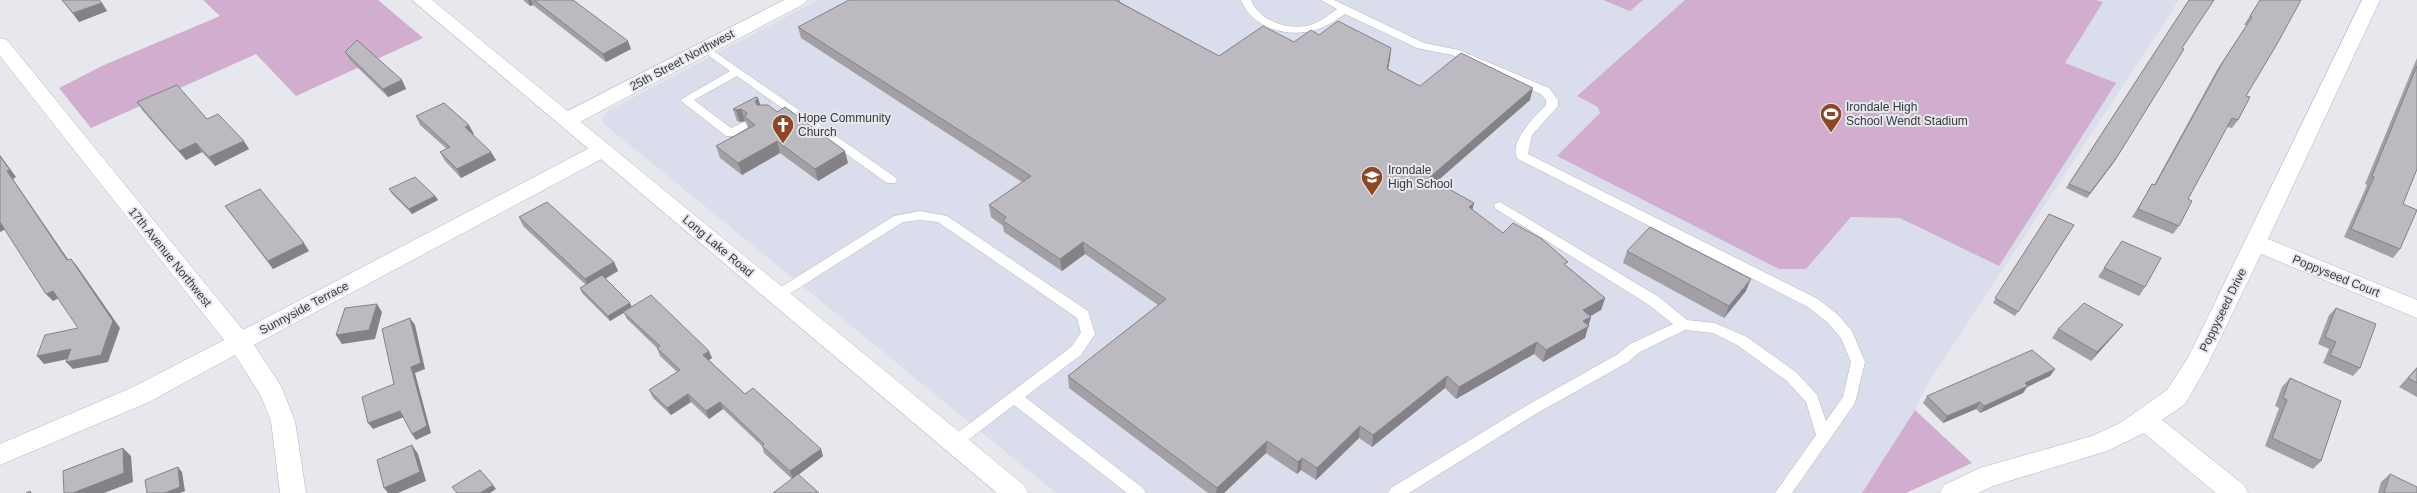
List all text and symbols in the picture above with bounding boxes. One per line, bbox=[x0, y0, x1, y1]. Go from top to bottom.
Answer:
street label: 25th Street Northwest bbox=[627, 26, 737, 93]
place label: Irondale High School Wendt Stadium bbox=[1846, 100, 1968, 128]
sports icon: Irondale High School Wendt Stadium bbox=[1818, 101, 1844, 134]
place label: Hope Community Church bbox=[798, 111, 891, 139]
church icon: Hope Community Church bbox=[770, 112, 796, 145]
place label: Irondale High School bbox=[1388, 163, 1453, 191]
school or university icon: Irondale High School bbox=[1359, 164, 1385, 197]
street label: 17th Avenue Northwest bbox=[126, 204, 215, 310]
street label: Long Lake Road bbox=[680, 212, 756, 280]
street label: Poppyseed Court bbox=[2290, 252, 2382, 300]
street label: Poppyseed Drive bbox=[2197, 266, 2249, 354]
street label: Sunnyside Terrace bbox=[257, 278, 351, 337]

